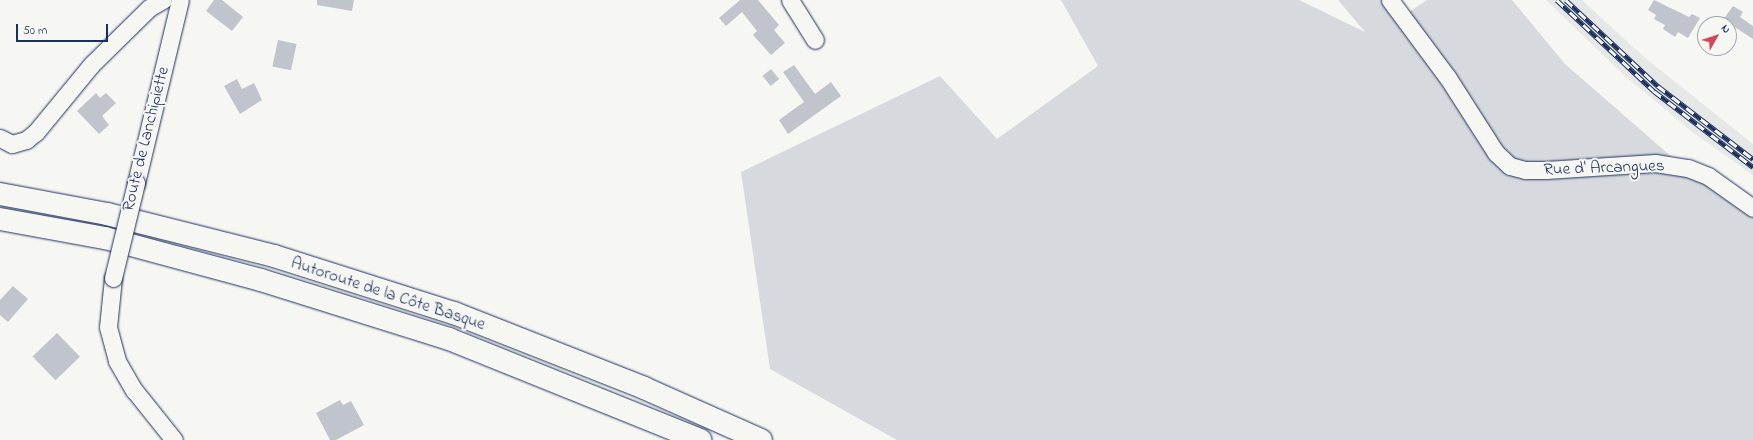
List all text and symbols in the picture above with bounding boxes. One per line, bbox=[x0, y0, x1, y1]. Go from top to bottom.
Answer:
scale bar bbox=[18, 16, 110, 42]
north arrow bbox=[1697, 16, 1737, 56]
text: N bbox=[1717, 21, 1734, 37]
text: 50 m bbox=[23, 22, 47, 40]
street label: Route de Lanchipiette bbox=[118, 65, 174, 213]
street label: Rue d' Arcangues bbox=[1543, 156, 1665, 180]
street label: Autoroute de la Côte Basque bbox=[288, 253, 488, 335]

